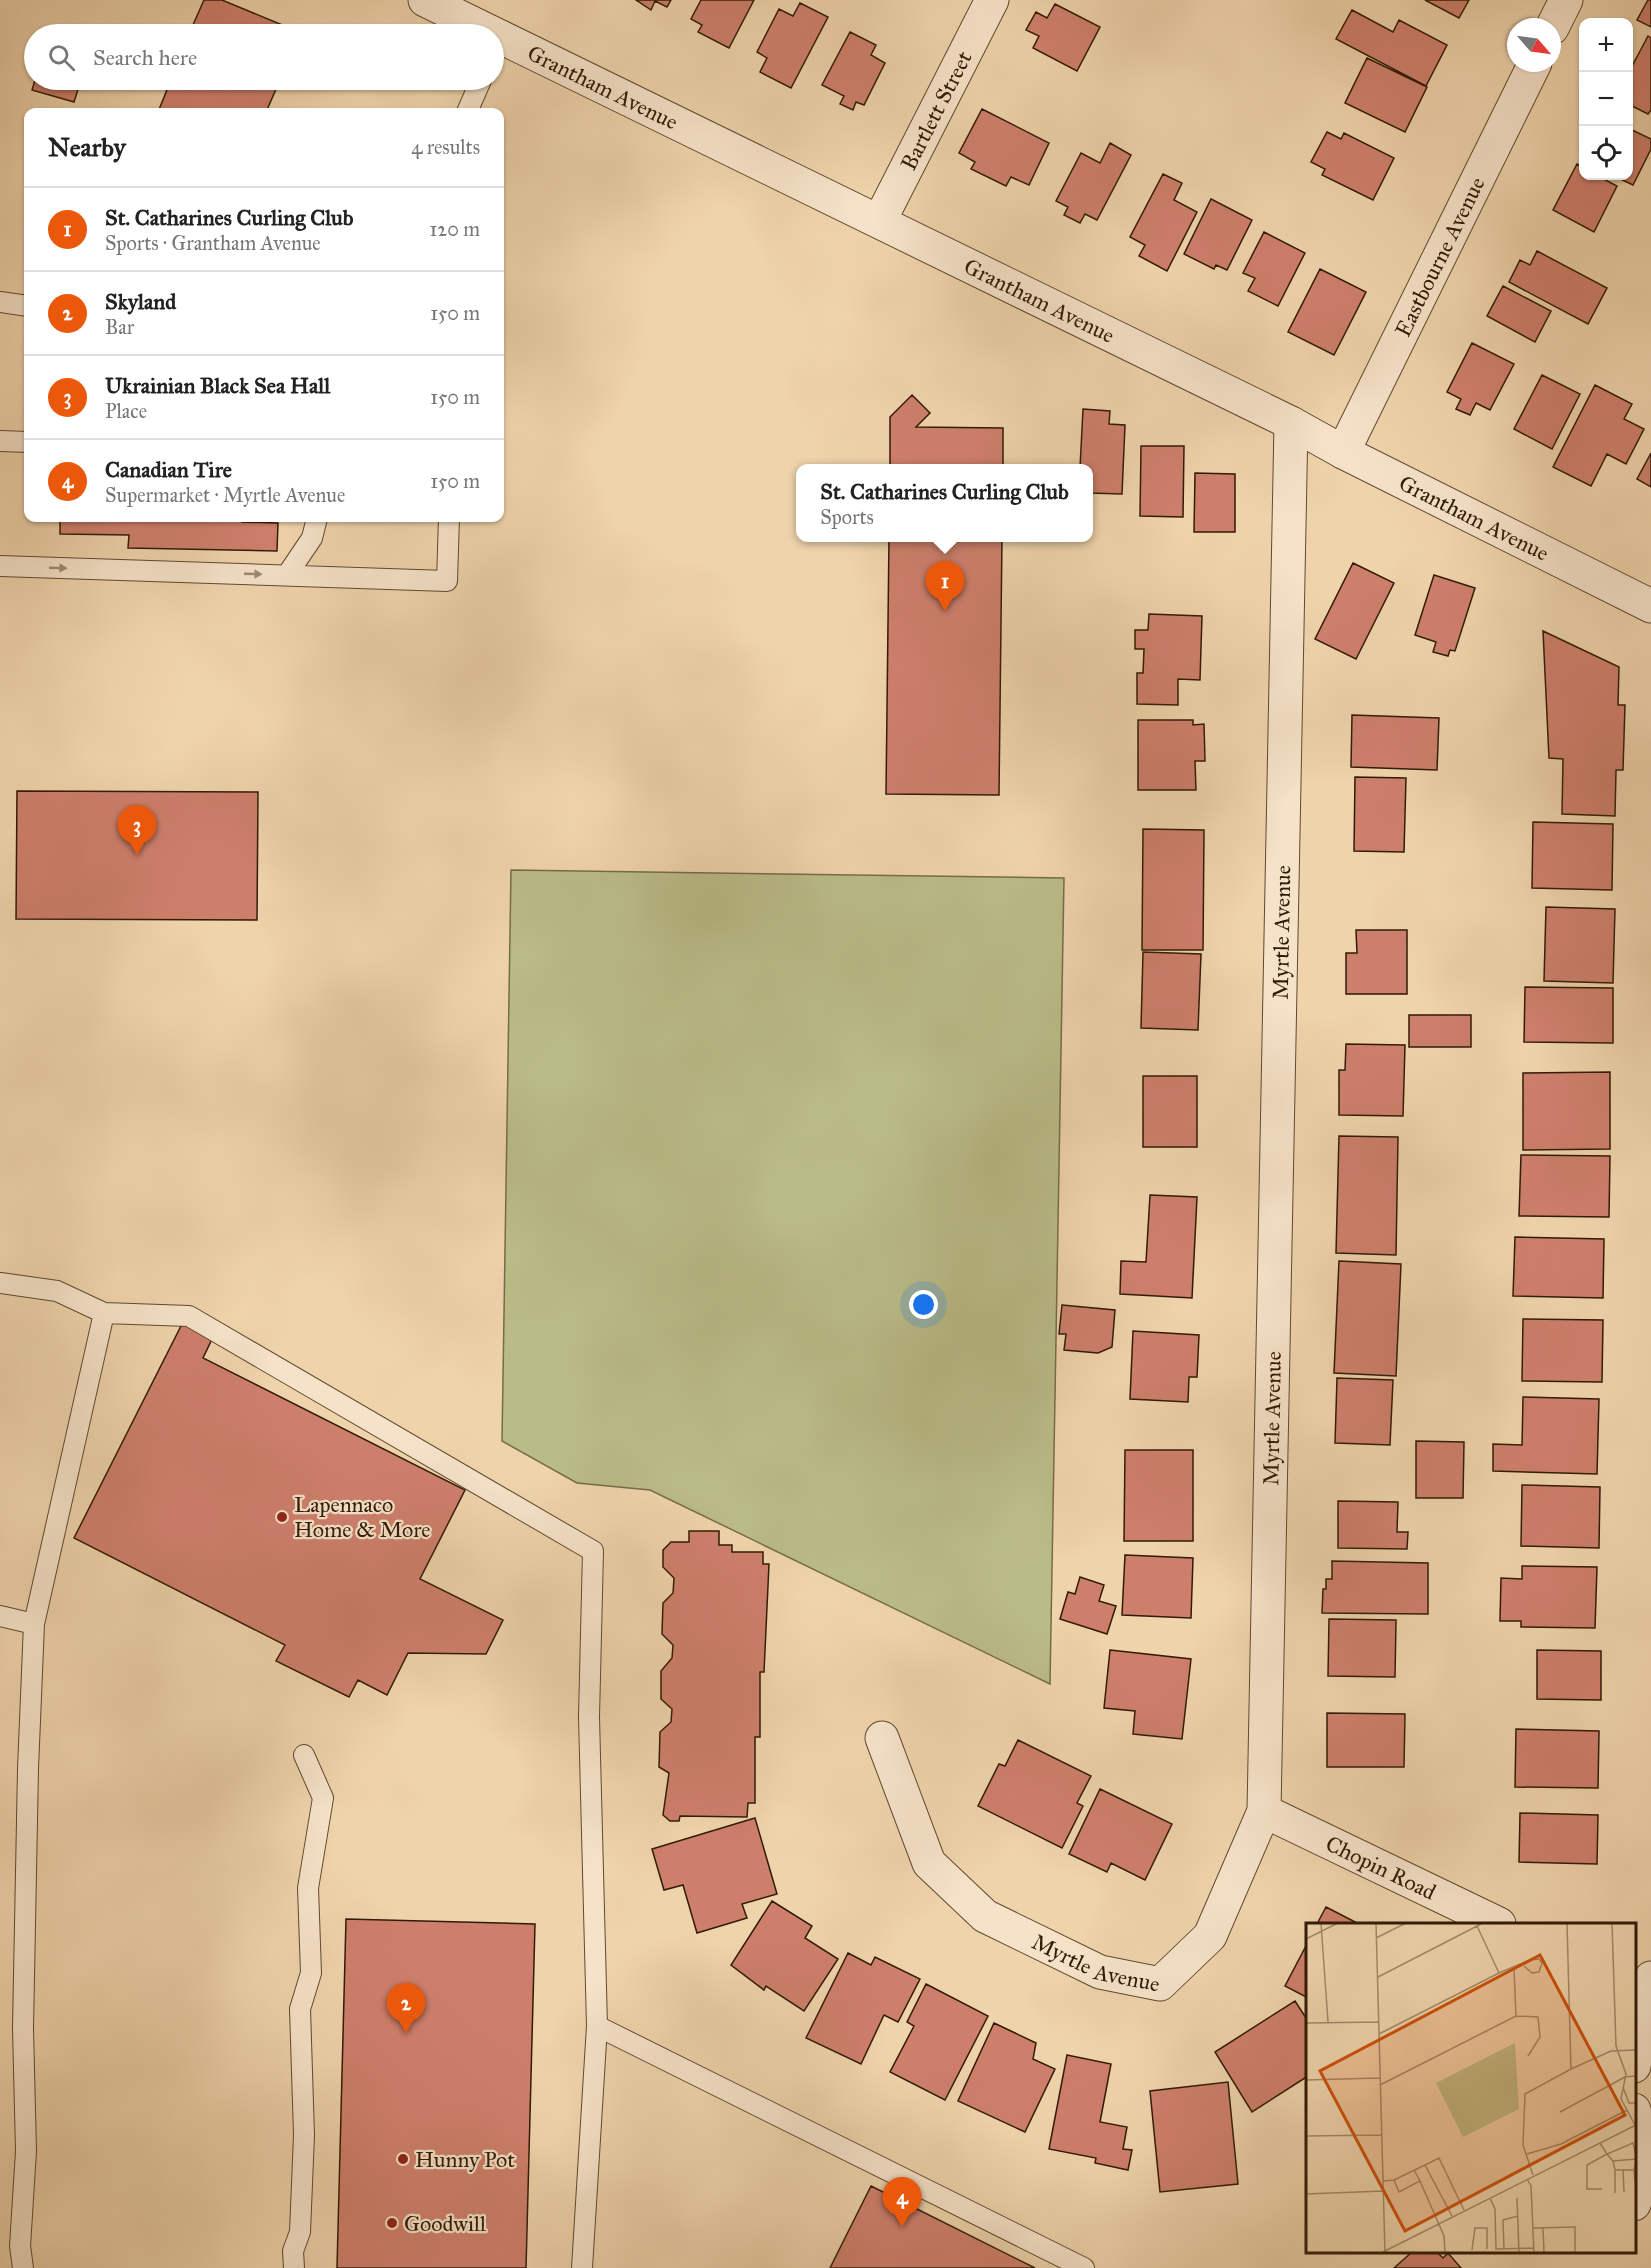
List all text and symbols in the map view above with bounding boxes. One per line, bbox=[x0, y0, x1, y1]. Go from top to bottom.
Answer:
north arrow bbox=[1507, 18, 1561, 72]
map controls bbox=[1579, 18, 1633, 180]
button: + bbox=[1579, 18, 1633, 72]
search box bbox=[24, 24, 504, 90]
street label: Grantham Avenue bbox=[523, 39, 683, 135]
icon: search bbox=[45, 41, 78, 74]
text: Search here bbox=[93, 44, 197, 71]
street label: Bartlett Street bbox=[894, 46, 977, 174]
button: − bbox=[1579, 72, 1633, 126]
button: locate bbox=[1579, 126, 1633, 180]
text: Nearby bbox=[48, 131, 126, 163]
text: 4 results bbox=[411, 135, 480, 159]
street label: Eastbourne Avenue bbox=[1389, 172, 1490, 341]
text: St. Catharines Curling Club bbox=[105, 204, 353, 231]
text: 1 bbox=[64, 217, 71, 241]
text: 120 m bbox=[429, 217, 480, 241]
text: Sports · Grantham Avenue bbox=[105, 231, 321, 255]
street label: Grantham Avenue bbox=[960, 252, 1119, 348]
text: Skyland bbox=[105, 288, 176, 315]
text: 2 bbox=[63, 301, 72, 325]
text: 150 m bbox=[430, 301, 480, 325]
text: Bar bbox=[105, 315, 134, 339]
text: Ukrainian Black Sea Hall bbox=[105, 372, 330, 399]
text: 3 bbox=[64, 385, 72, 409]
text: 150 m bbox=[430, 385, 480, 409]
text: Place bbox=[105, 399, 147, 423]
text: Canadian Tire bbox=[105, 456, 232, 483]
popup bbox=[796, 464, 1093, 542]
text: 4 bbox=[62, 469, 73, 493]
text: 150 m bbox=[430, 469, 480, 493]
street label: Grantham Avenue bbox=[1395, 469, 1554, 566]
text: St. Catharines Curling Club bbox=[820, 478, 1069, 505]
text: Supermarket · Myrtle Avenue bbox=[105, 483, 345, 507]
text: Sports bbox=[820, 505, 874, 529]
pin: 1 bbox=[926, 562, 964, 611]
one-way arrow bbox=[49, 564, 68, 573]
one-way arrow bbox=[244, 570, 263, 579]
pin: 3 bbox=[118, 806, 156, 855]
street label: Myrtle Avenue bbox=[1266, 865, 1296, 1000]
your location bbox=[909, 1290, 938, 1319]
street label: Myrtle Avenue bbox=[1257, 1351, 1286, 1486]
place label: Lapennaco Home & More bbox=[294, 1491, 430, 1543]
marker: Lapennaco Home & More bbox=[275, 1510, 289, 1524]
street label: Chopin Road bbox=[1322, 1829, 1441, 1905]
inset map bbox=[1306, 1923, 1636, 2253]
street label: Myrtle Avenue bbox=[1028, 1928, 1162, 1997]
pin: 2 bbox=[386, 1984, 426, 2033]
place label: Hunny Pot bbox=[415, 2146, 515, 2173]
marker: Hunny Pot bbox=[396, 2152, 410, 2166]
pin: 4 bbox=[882, 2178, 922, 2227]
place label: Goodwill bbox=[404, 2210, 486, 2237]
marker: Goodwill bbox=[385, 2216, 399, 2230]

